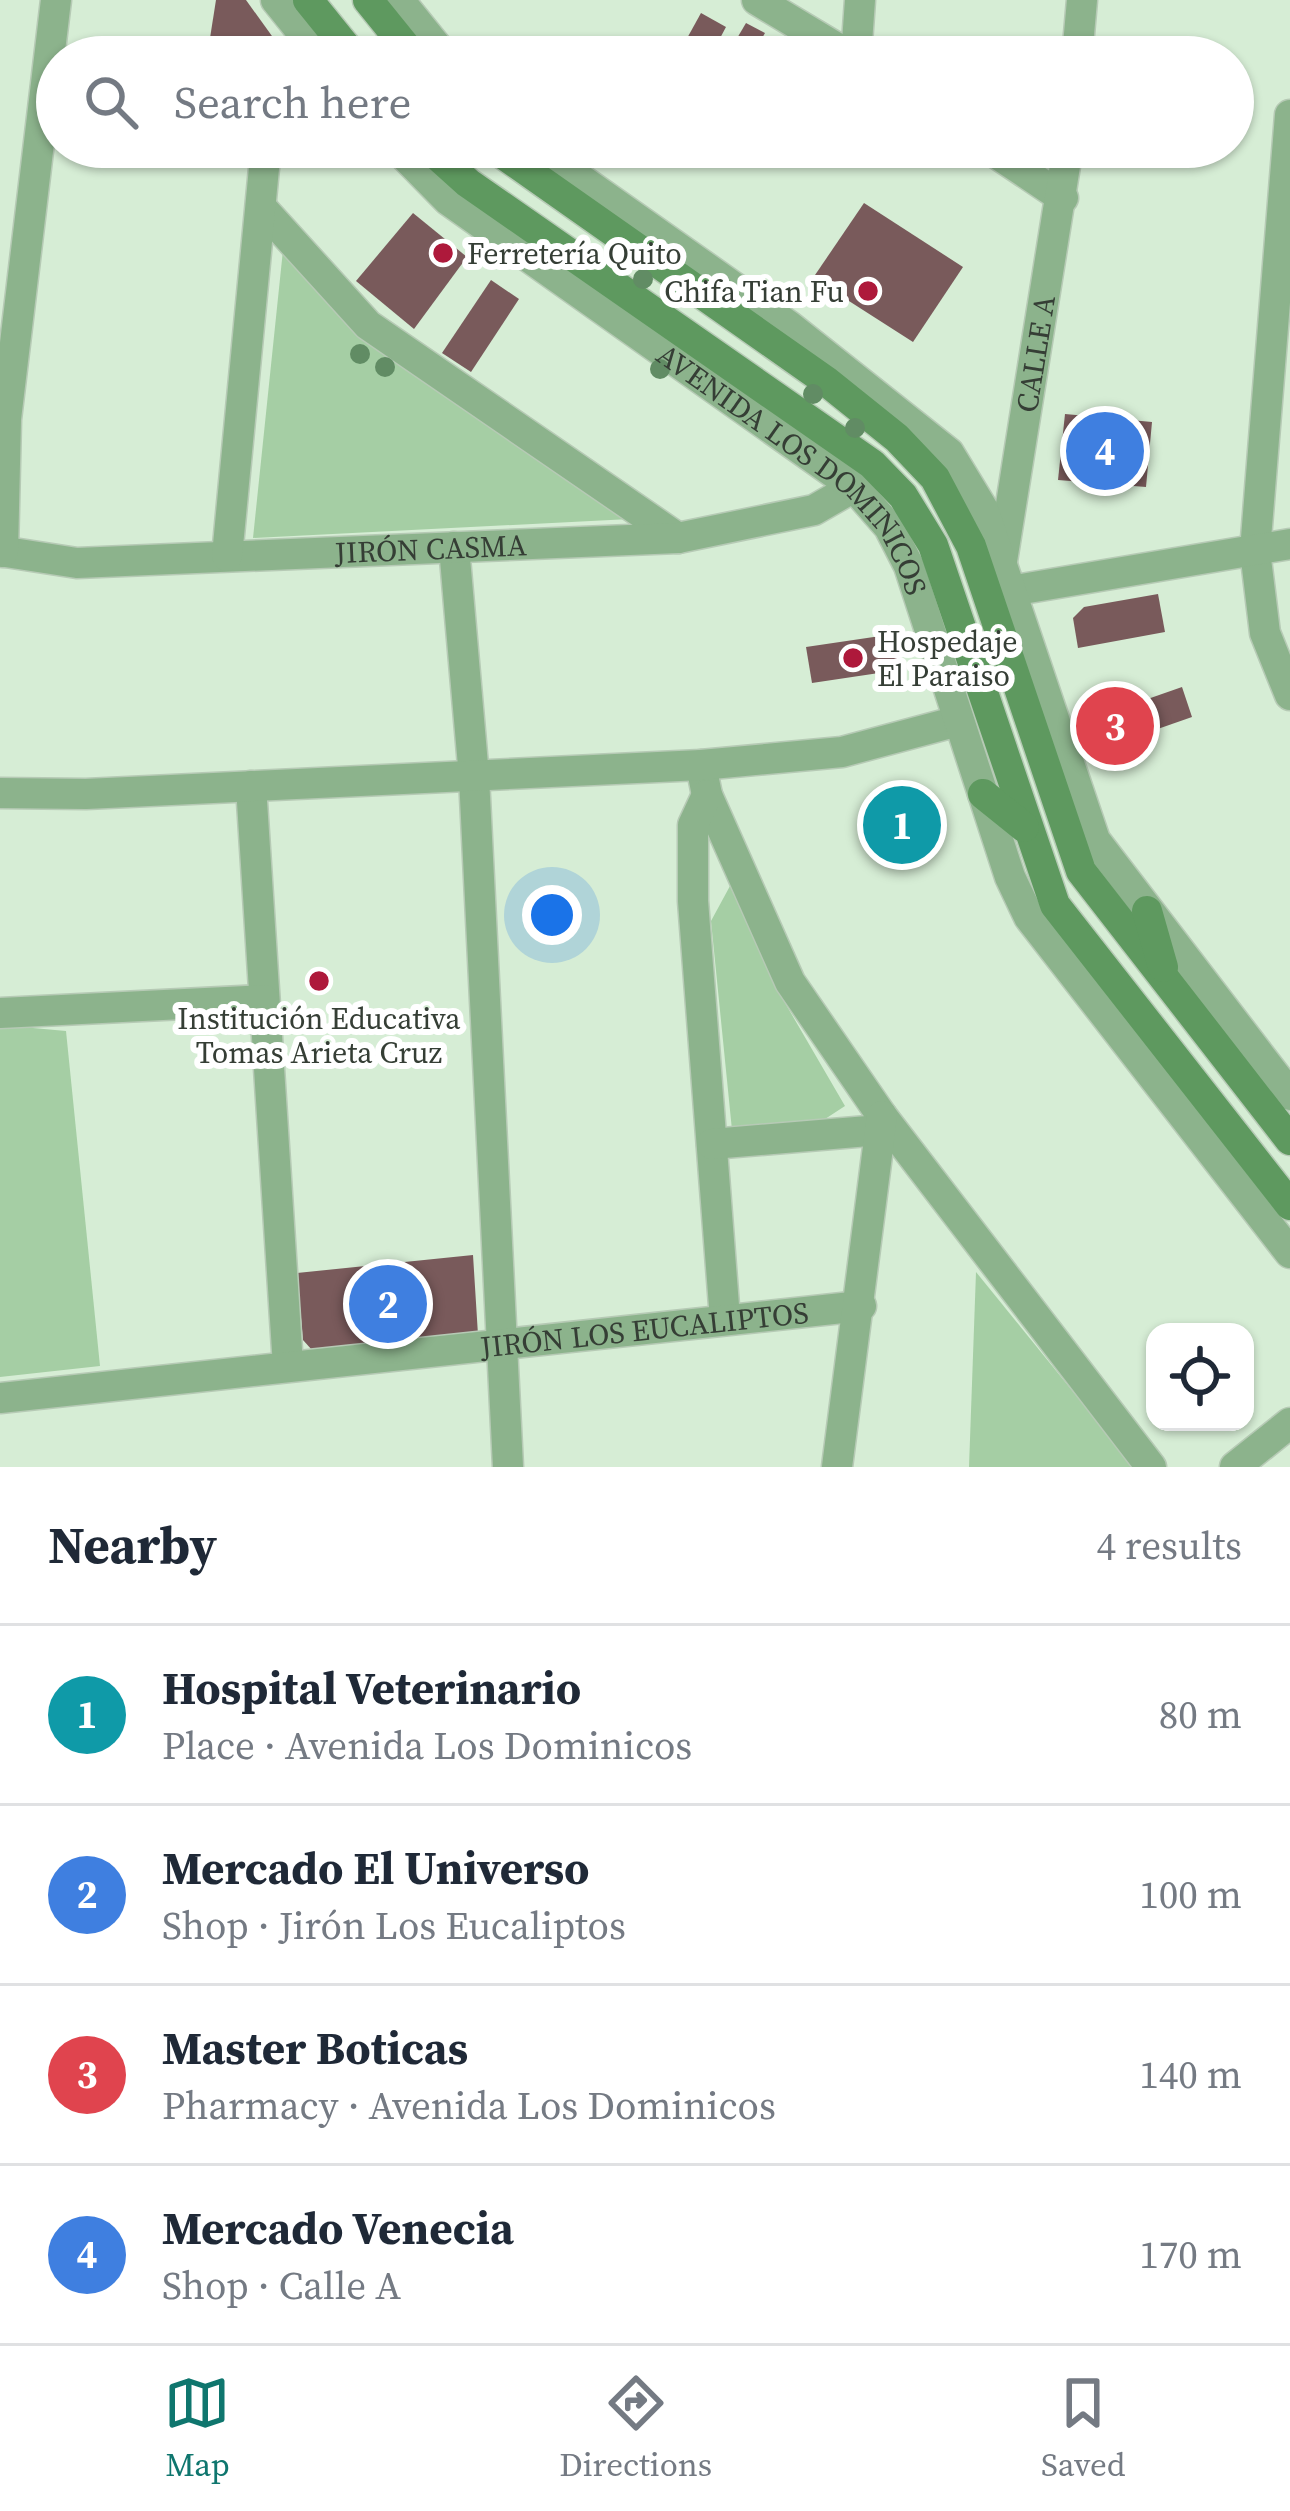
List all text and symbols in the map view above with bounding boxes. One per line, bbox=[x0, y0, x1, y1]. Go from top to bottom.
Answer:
search box bbox=[36, 36, 1254, 168]
icon: search bbox=[78, 69, 144, 135]
text: Search here bbox=[174, 71, 411, 133]
place label: Ferretería Quito bbox=[467, 233, 682, 274]
marker: Ferretería Quito bbox=[430, 240, 456, 266]
place label: Chifa Tian Fu bbox=[664, 271, 844, 312]
marker: Chifa Tian Fu bbox=[855, 278, 881, 304]
street label: CALLE A bbox=[1006, 292, 1065, 415]
street label: AVENIDA LOS DOMINICOS bbox=[649, 333, 937, 600]
pin: 4 bbox=[1066, 406, 1144, 496]
street label: JIRÓN CASMA bbox=[333, 524, 528, 573]
place label: Hospedaje El Paraiso bbox=[877, 621, 1018, 696]
marker: Hospedaje El Paraiso bbox=[840, 645, 866, 671]
pin: 3 bbox=[1076, 681, 1154, 771]
pin: 1 bbox=[863, 780, 941, 870]
your location bbox=[522, 885, 582, 945]
marker: Institución Educativa Tomas Arieta Cruz bbox=[306, 968, 332, 994]
place label: Institución Educativa Tomas Arieta Cruz bbox=[177, 998, 461, 1073]
pin: 2 bbox=[349, 1259, 427, 1349]
street label: JIRÓN LOS EUCALIPTOS bbox=[477, 1291, 811, 1367]
map controls bbox=[1146, 1323, 1254, 1431]
button: locate bbox=[1146, 1323, 1254, 1431]
text: Nearby bbox=[48, 1510, 217, 1580]
text: 4 results bbox=[1097, 1519, 1242, 1572]
text: Hospital Veterinario bbox=[162, 1657, 581, 1719]
text: 1 bbox=[76, 1688, 98, 1741]
text: 80 m bbox=[1159, 1688, 1242, 1741]
text: Place · Avenida Los Dominicos bbox=[162, 1719, 692, 1772]
text: Mercado El Universo bbox=[162, 1837, 590, 1899]
text: 2 bbox=[76, 1868, 98, 1921]
text: 100 m bbox=[1139, 1868, 1242, 1921]
text: Shop · Jirón Los Eucaliptos bbox=[162, 1899, 626, 1952]
text: Master Boticas bbox=[162, 2017, 468, 2079]
text: 3 bbox=[76, 2048, 98, 2101]
text: 140 m bbox=[1139, 2048, 1242, 2101]
text: Pharmacy · Avenida Los Dominicos bbox=[162, 2079, 776, 2132]
text: Mercado Venecia bbox=[162, 2197, 514, 2259]
text: 4 bbox=[76, 2228, 98, 2281]
text: 170 m bbox=[1139, 2228, 1242, 2281]
text: Shop · Calle A bbox=[162, 2259, 401, 2312]
tab: Map bbox=[164, 2370, 230, 2487]
tab: Directions bbox=[559, 2370, 712, 2487]
tab: Saved bbox=[1041, 2370, 1126, 2487]

